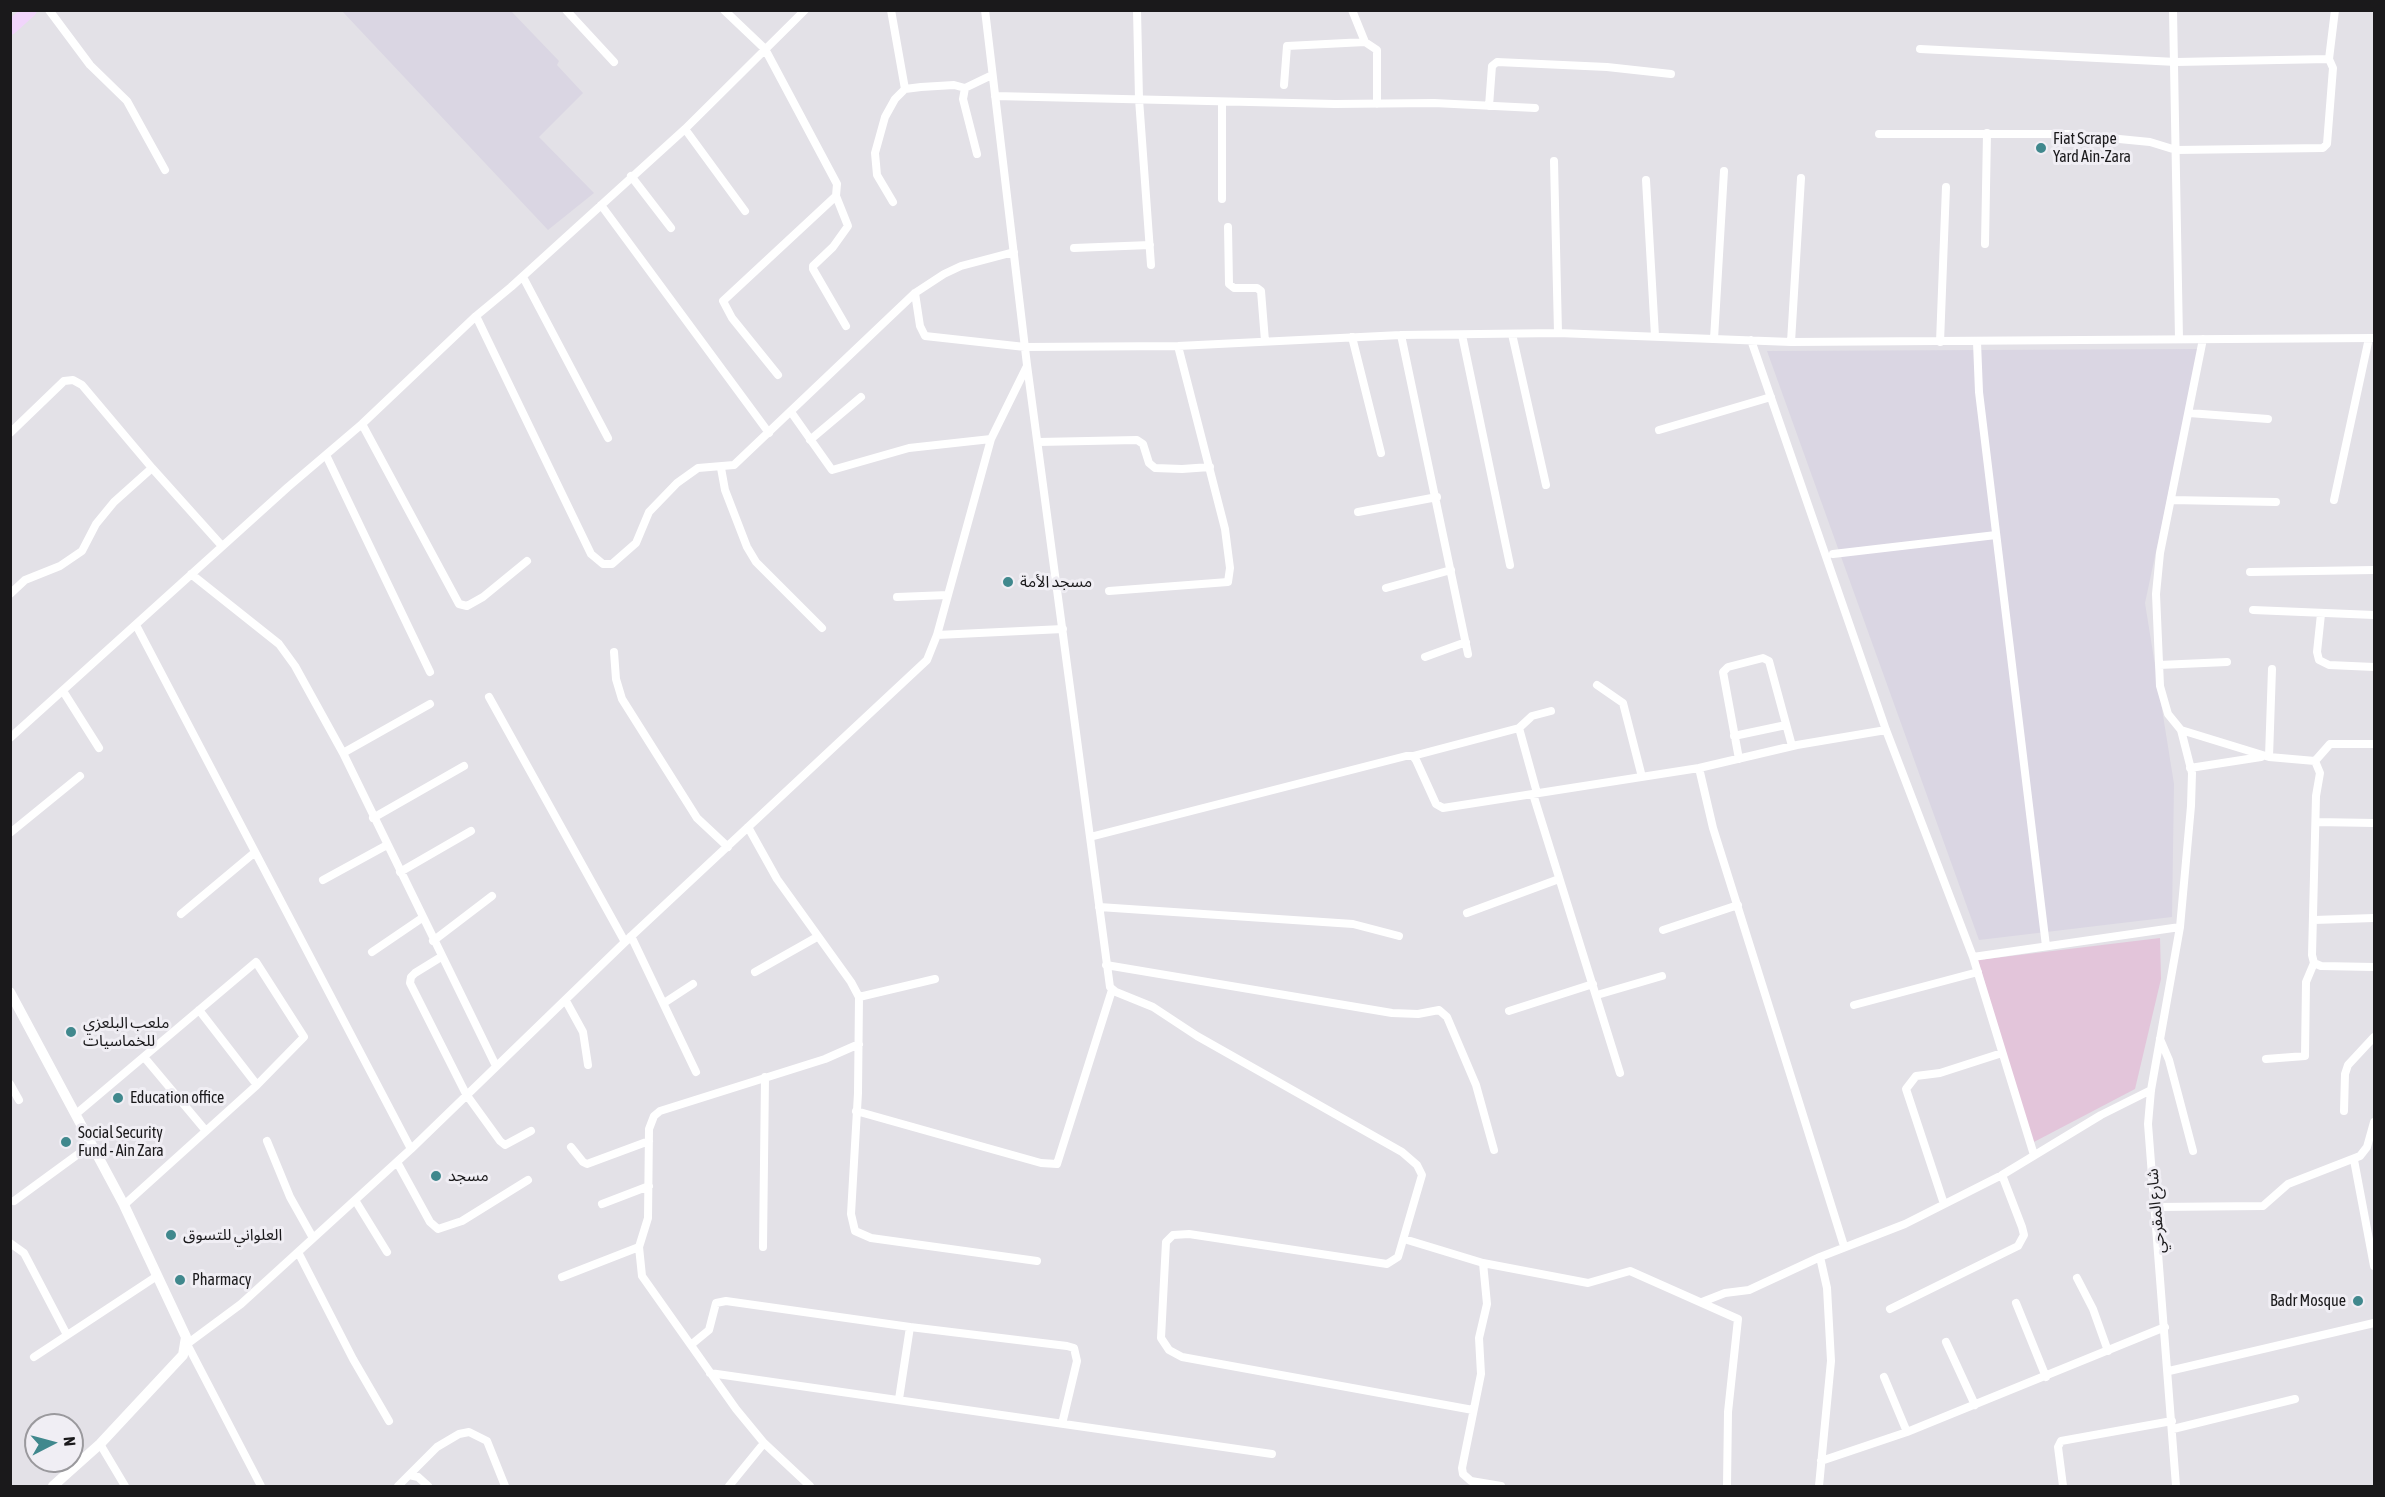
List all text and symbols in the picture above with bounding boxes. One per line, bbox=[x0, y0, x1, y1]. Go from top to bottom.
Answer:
place label: Fiat Scrape Yard Ain-Zara bbox=[2053, 129, 2131, 167]
marker: Fiat Scrape Yard Ain-Zara bbox=[2034, 141, 2048, 155]
place label: مسجد الأمة bbox=[1020, 572, 1092, 592]
marker: مسجد الأمة bbox=[1001, 575, 1015, 589]
place label: ملعب البلعزي للخماسيات bbox=[83, 1013, 169, 1051]
marker: ملعب البلعزي للخماسيات bbox=[64, 1025, 78, 1039]
place label: Education office bbox=[130, 1088, 224, 1108]
marker: Education office bbox=[111, 1091, 125, 1105]
place label: Social Security Fund - Ain Zara bbox=[78, 1123, 164, 1161]
marker: Social Security Fund - Ain Zara bbox=[59, 1135, 73, 1149]
place label: مسجد bbox=[448, 1166, 489, 1186]
street label: شارع المقرحي bbox=[2143, 1168, 2169, 1254]
marker: مسجد bbox=[429, 1169, 443, 1183]
place label: العلواني للتسوق bbox=[183, 1225, 282, 1245]
marker: العلواني للتسوق bbox=[164, 1228, 178, 1242]
place label: Pharmacy bbox=[192, 1270, 251, 1290]
marker: Pharmacy bbox=[173, 1273, 187, 1287]
place label: Badr Mosque bbox=[2270, 1291, 2346, 1311]
marker: Badr Mosque bbox=[2351, 1294, 2365, 1308]
north arrow bbox=[24, 1413, 84, 1473]
text: N bbox=[60, 1436, 79, 1447]

